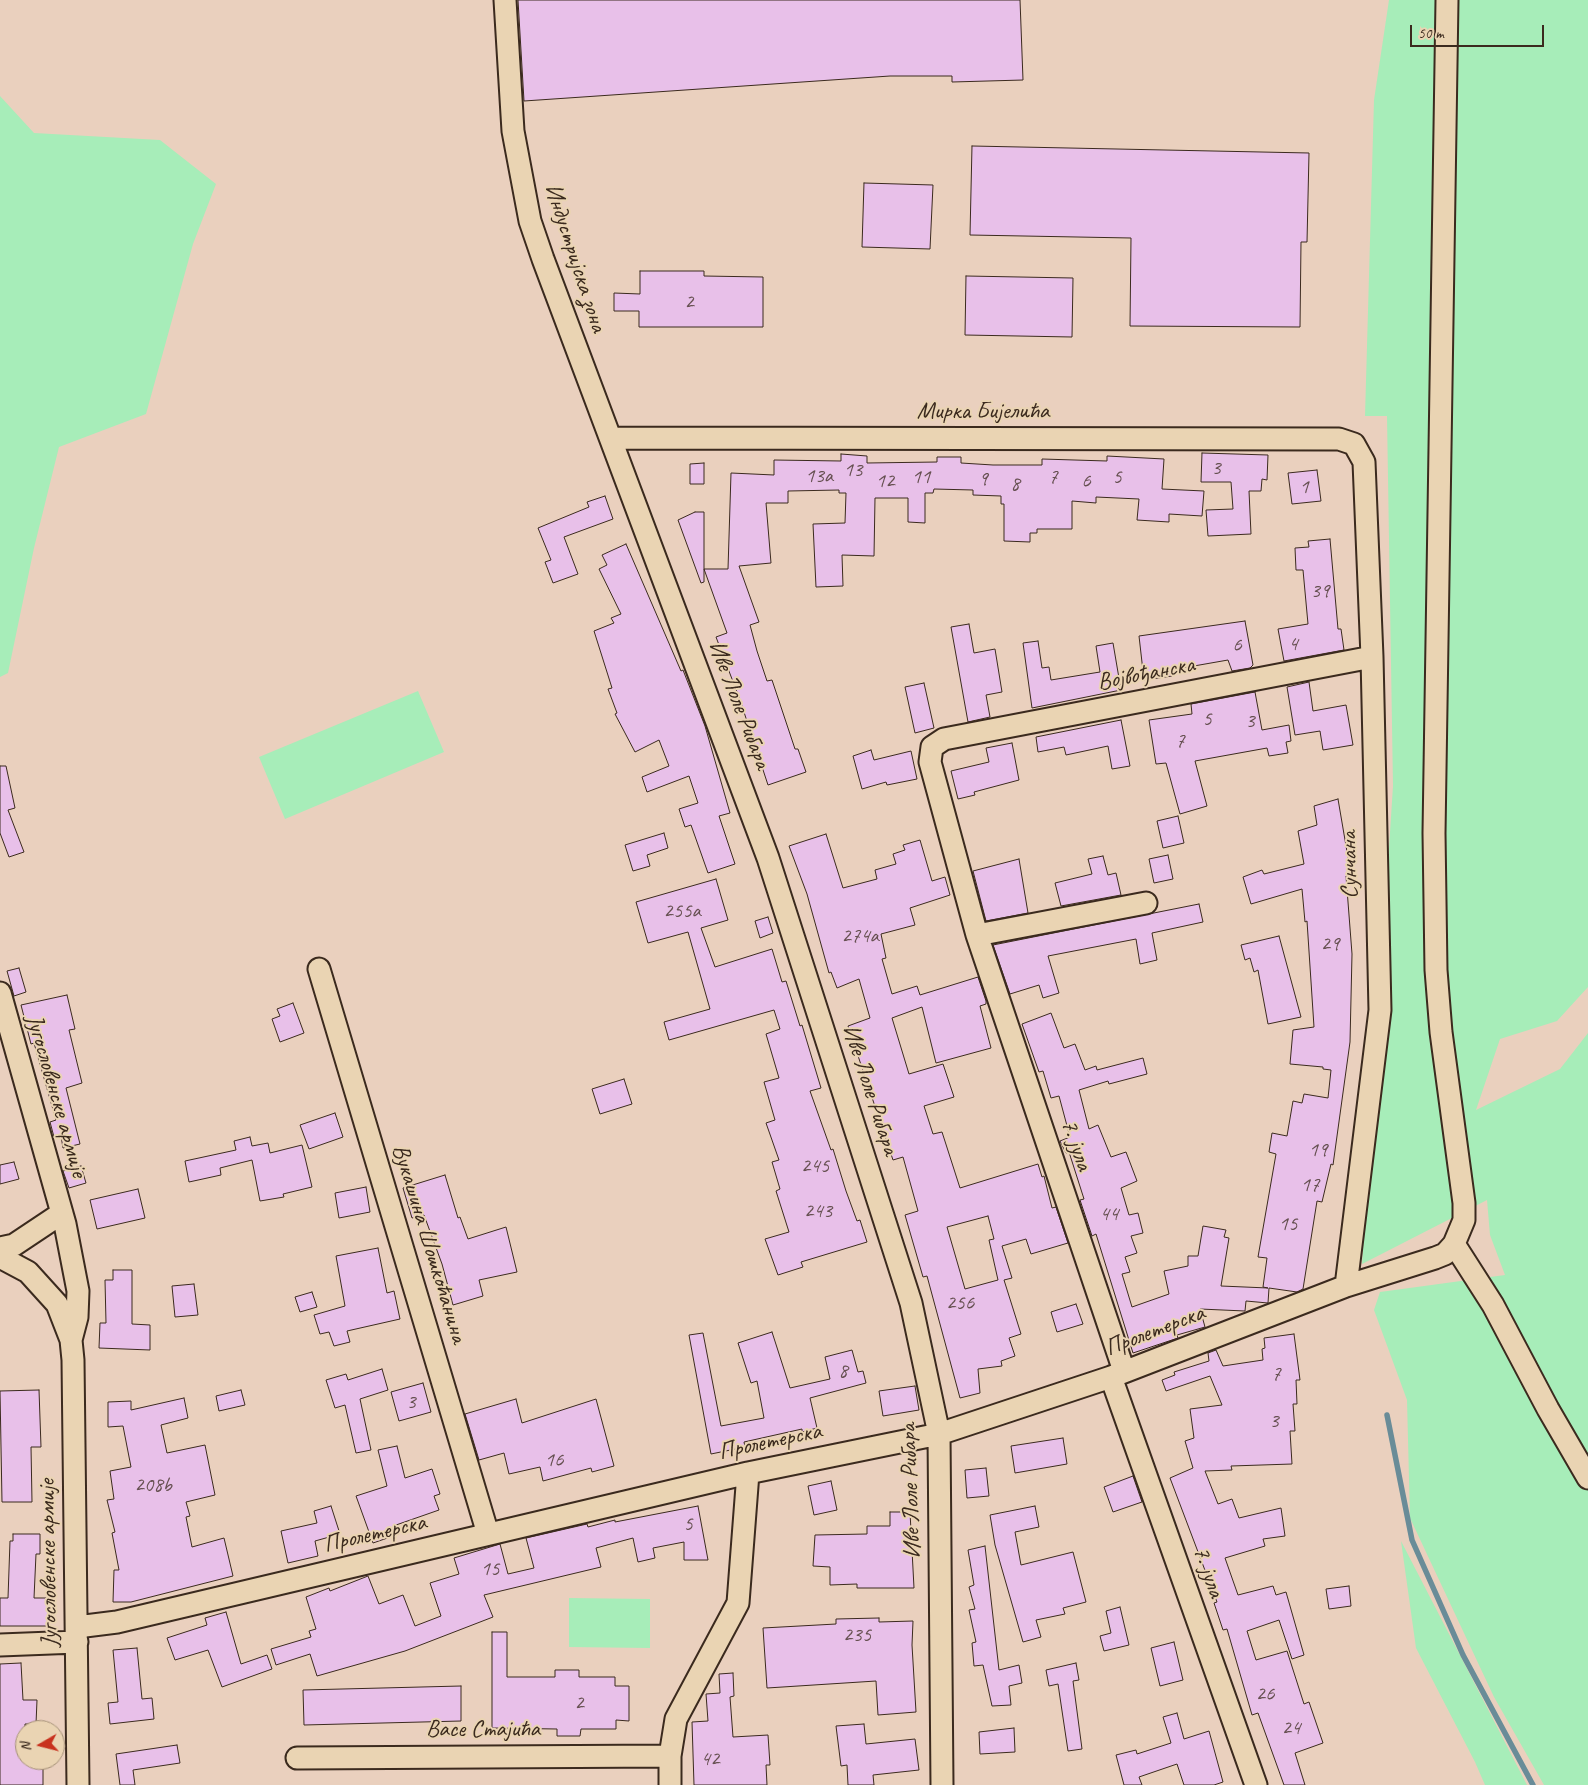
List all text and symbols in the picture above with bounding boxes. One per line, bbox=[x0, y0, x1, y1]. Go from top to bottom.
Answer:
scale bar bbox=[1413, 15, 1547, 47]
text: 50 m bbox=[1418, 24, 1444, 43]
street label: Индустријска зона bbox=[537, 180, 613, 336]
house number: 2 bbox=[684, 289, 694, 315]
street label: Мирка Бијелића bbox=[917, 398, 1049, 426]
house number: 3 bbox=[1211, 455, 1221, 481]
house number: 13 bbox=[844, 457, 862, 483]
house number: 13a bbox=[805, 463, 833, 489]
house number: 11 bbox=[912, 464, 930, 490]
house number: 7 bbox=[1048, 464, 1058, 490]
house number: 5 bbox=[1112, 464, 1122, 490]
house number: 9 bbox=[978, 466, 988, 492]
house number: 12 bbox=[876, 468, 894, 494]
house number: 6 bbox=[1081, 468, 1091, 494]
house number: 8 bbox=[1010, 471, 1020, 497]
house number: 1 bbox=[1299, 474, 1309, 500]
house number: 39 bbox=[1311, 578, 1329, 604]
house number: 4 bbox=[1288, 631, 1298, 657]
house number: 6 bbox=[1232, 632, 1242, 658]
street label: Иве Лоле Рибара bbox=[701, 637, 777, 773]
street label: Војвођанска bbox=[1095, 650, 1197, 698]
house number: 5 bbox=[1202, 706, 1212, 732]
house number: 3 bbox=[1245, 708, 1255, 734]
house number: 7 bbox=[1175, 728, 1185, 754]
street label: Сунчана bbox=[1335, 831, 1365, 899]
house number: 255a bbox=[663, 898, 701, 924]
house number: 274a bbox=[841, 923, 879, 949]
house number: 29 bbox=[1321, 931, 1339, 957]
street label: Југословенске армије bbox=[19, 1011, 93, 1181]
street label: Иве Лоле Рибара bbox=[835, 1021, 905, 1159]
street label: 7. јула bbox=[1054, 1115, 1098, 1175]
house number: 19 bbox=[1309, 1137, 1327, 1163]
street label: Вукашина Шошкоћанина bbox=[385, 1141, 473, 1347]
house number: 245 bbox=[801, 1153, 829, 1179]
house number: 17 bbox=[1301, 1172, 1319, 1198]
house number: 243 bbox=[804, 1198, 832, 1224]
house number: 44 bbox=[1100, 1201, 1118, 1227]
house number: 15 bbox=[1279, 1211, 1297, 1237]
house number: 256 bbox=[946, 1290, 974, 1316]
street label: Пролетерска bbox=[1101, 1299, 1209, 1363]
house number: 8 bbox=[838, 1358, 848, 1384]
house number: 7 bbox=[1271, 1361, 1281, 1387]
house number: 3 bbox=[406, 1389, 416, 1415]
house number: 3 bbox=[1269, 1408, 1279, 1434]
street label: Пролетерска bbox=[716, 1417, 824, 1467]
street label: Иве Лоле Рибара bbox=[894, 1423, 928, 1559]
house number: 16 bbox=[545, 1447, 563, 1473]
house number: 208b bbox=[134, 1472, 172, 1498]
street label: Југословенске армије bbox=[33, 1479, 65, 1647]
street label: Пролетерска bbox=[321, 1508, 429, 1560]
house number: 5 bbox=[683, 1511, 693, 1537]
street label: 7. јула bbox=[1186, 1542, 1230, 1602]
house number: 15 bbox=[481, 1556, 499, 1582]
house number: 235 bbox=[843, 1622, 871, 1648]
house number: 26 bbox=[1256, 1681, 1274, 1707]
house number: 2 bbox=[574, 1690, 584, 1716]
house number: 24 bbox=[1282, 1715, 1300, 1741]
street label: Васе Стајића bbox=[426, 1716, 540, 1744]
north arrow bbox=[15, 1720, 65, 1770]
text: N bbox=[17, 1742, 35, 1753]
house number: 42 bbox=[701, 1746, 719, 1772]

